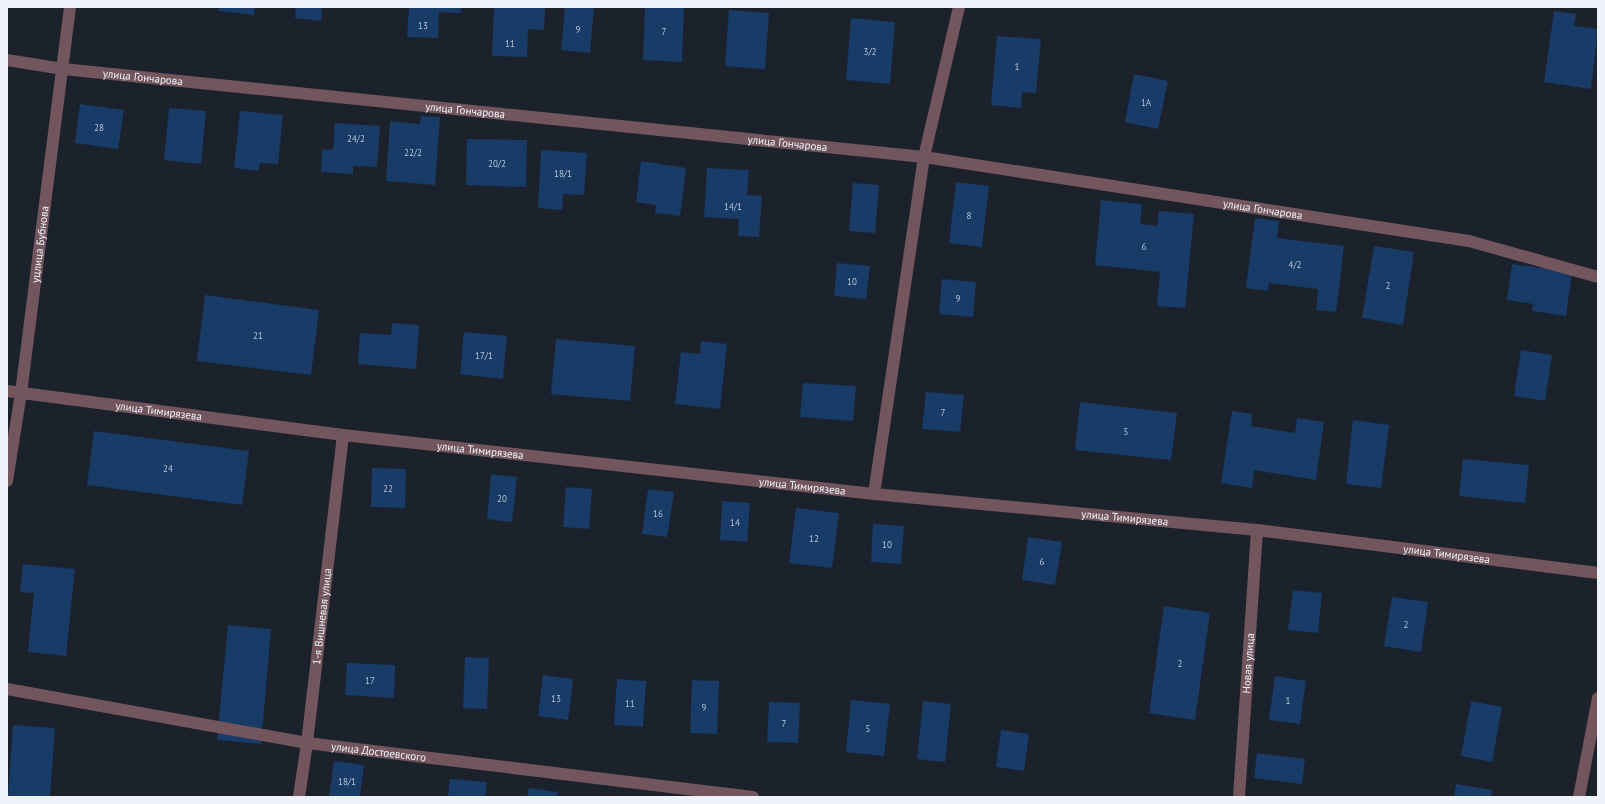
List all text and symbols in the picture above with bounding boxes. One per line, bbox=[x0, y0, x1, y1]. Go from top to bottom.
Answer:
house number: 13 bbox=[418, 20, 428, 31]
house number: 9 bbox=[576, 24, 581, 35]
house number: 7 bbox=[662, 26, 667, 37]
house number: 11 bbox=[505, 38, 515, 49]
house number: 3/2 bbox=[864, 46, 877, 57]
house number: 1 bbox=[1015, 61, 1020, 72]
street label: улица Гончарова bbox=[102, 66, 183, 88]
house number: 1А bbox=[1141, 97, 1152, 108]
street label: улица Гончарова bbox=[425, 99, 506, 121]
house number: 28 bbox=[94, 122, 104, 133]
street label: улица Гончарова bbox=[747, 132, 828, 154]
house number: 24/2 bbox=[347, 133, 365, 144]
house number: 22/2 bbox=[404, 147, 422, 158]
house number: 20/2 bbox=[488, 158, 506, 169]
house number: 18/1 bbox=[554, 168, 572, 179]
street label: улица Гончарова bbox=[1222, 196, 1303, 222]
house number: 14/1 bbox=[724, 201, 742, 212]
street label: уцлица Бубнова bbox=[28, 205, 52, 284]
house number: 8 bbox=[967, 210, 972, 221]
house number: 6 bbox=[1142, 241, 1147, 252]
house number: 4/2 bbox=[1289, 259, 1302, 270]
house number: 10 bbox=[847, 276, 857, 287]
house number: 2 bbox=[1386, 280, 1391, 291]
house number: 9 bbox=[956, 293, 961, 304]
house number: 21 bbox=[253, 330, 263, 341]
house number: 17/1 bbox=[475, 350, 493, 361]
street label: улица Тимирязева bbox=[115, 398, 203, 423]
house number: 7 bbox=[941, 407, 946, 418]
house number: 5 bbox=[1124, 426, 1129, 437]
street label: улица Тимирязева bbox=[436, 438, 524, 462]
house number: 24 bbox=[163, 463, 173, 474]
street label: улица Тимирязева bbox=[758, 474, 846, 498]
house number: 22 bbox=[383, 483, 393, 494]
house number: 20 bbox=[497, 493, 507, 504]
street label: улица Тимирязева bbox=[1081, 507, 1169, 529]
house number: 16 bbox=[653, 508, 663, 519]
house number: 14 bbox=[730, 517, 740, 528]
house number: 12 bbox=[809, 533, 819, 544]
house number: 10 bbox=[882, 539, 892, 550]
street label: улица Тимирязева bbox=[1402, 542, 1491, 566]
house number: 6 bbox=[1040, 556, 1045, 567]
street label: 1-я Вишневая улица bbox=[309, 567, 334, 666]
house number: 2 bbox=[1404, 619, 1409, 630]
street label: Новая улица bbox=[1239, 633, 1257, 694]
house number: 2 bbox=[1178, 658, 1183, 669]
house number: 17 bbox=[365, 675, 375, 686]
house number: 13 bbox=[551, 693, 561, 704]
house number: 1 bbox=[1286, 695, 1291, 706]
house number: 11 bbox=[625, 698, 635, 709]
house number: 9 bbox=[702, 702, 707, 713]
house number: 7 bbox=[782, 718, 787, 729]
house number: 5 bbox=[866, 723, 871, 734]
street label: улица Достоевского bbox=[330, 739, 427, 764]
house number: 18/1 bbox=[338, 776, 356, 787]

